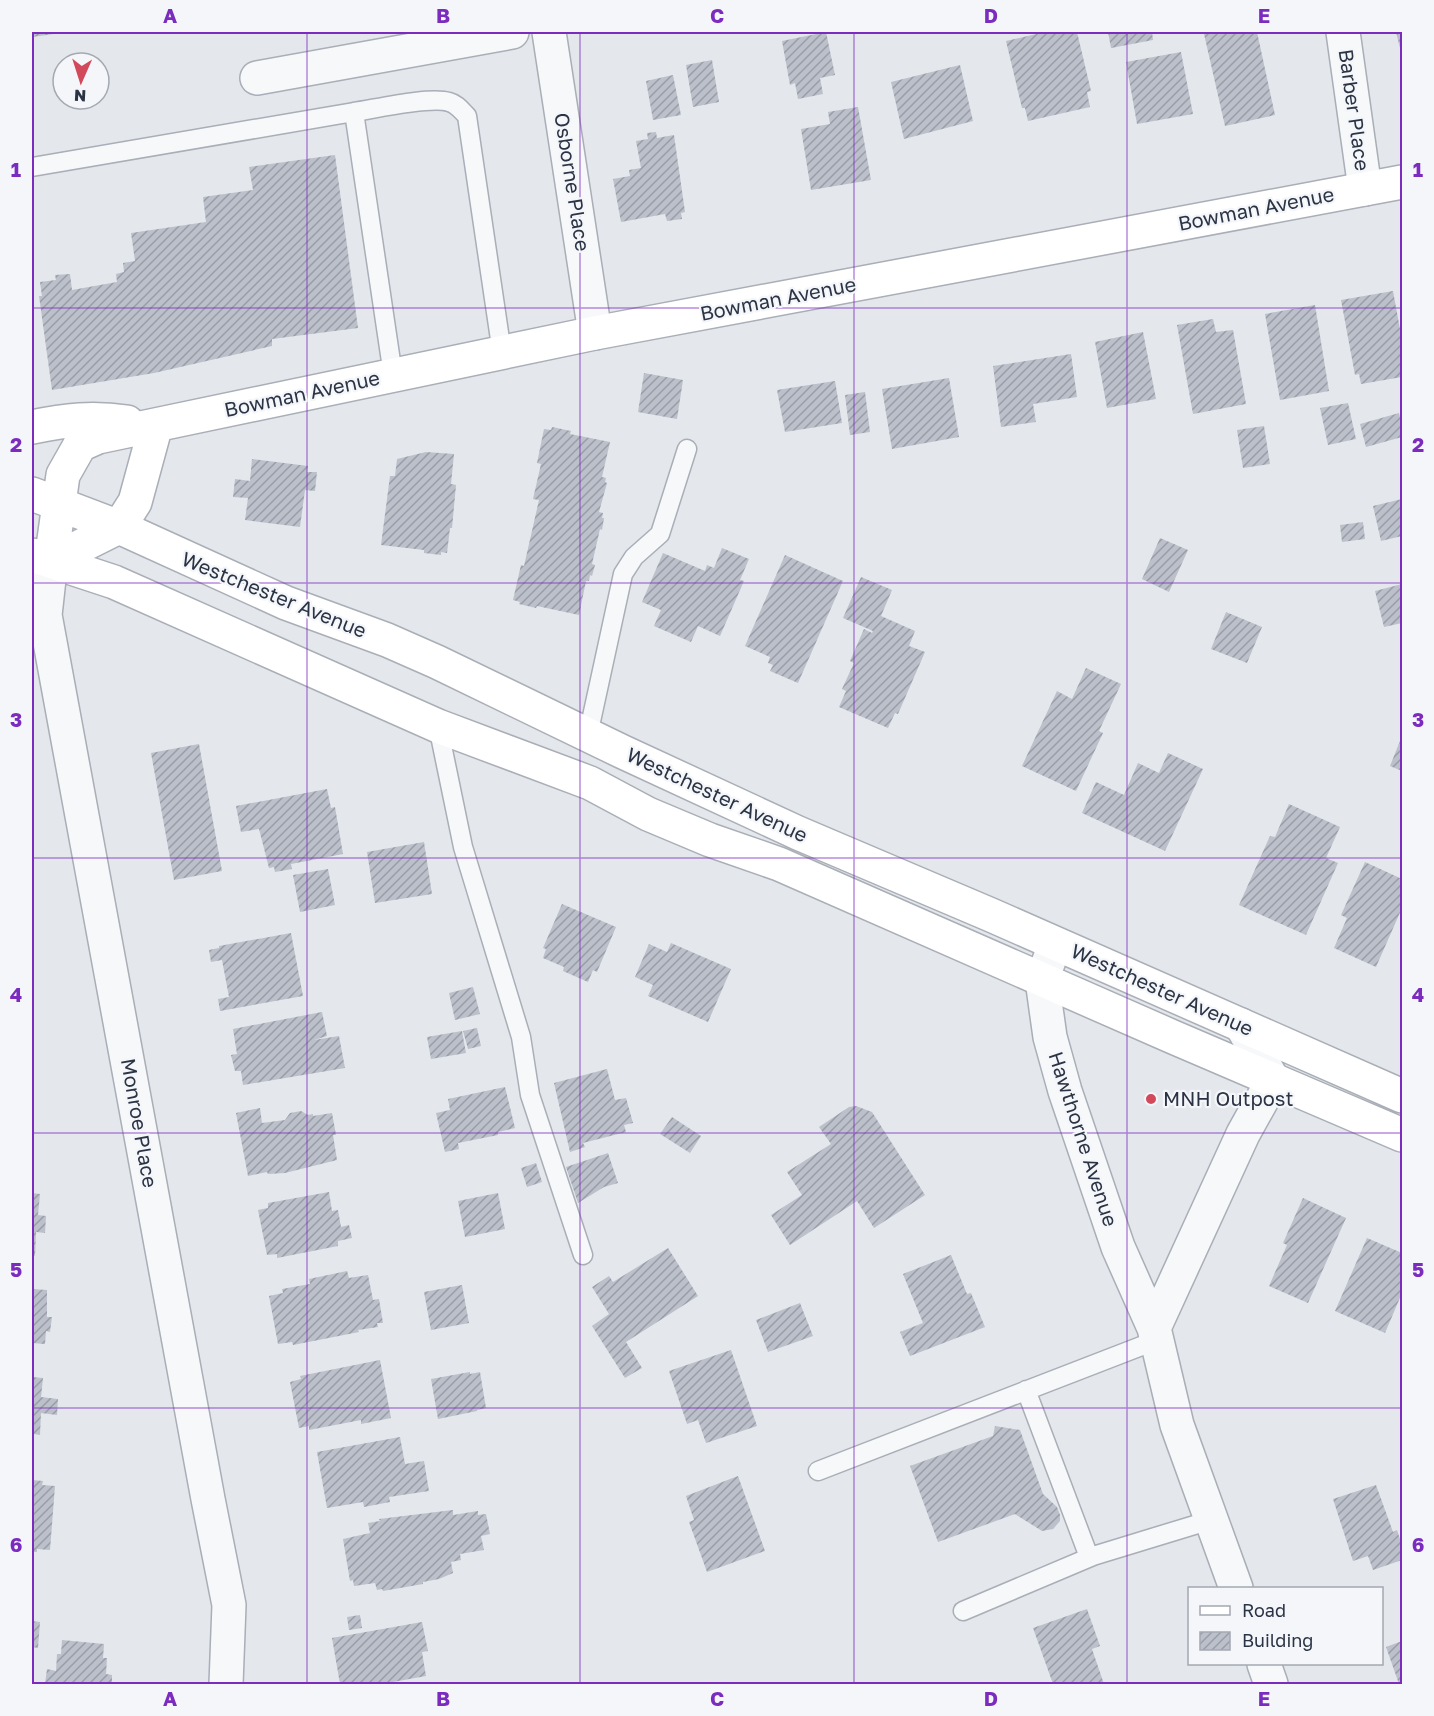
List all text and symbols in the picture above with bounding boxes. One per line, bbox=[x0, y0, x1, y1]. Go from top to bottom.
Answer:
text: A bbox=[163, 3, 177, 27]
text: B bbox=[436, 3, 450, 27]
text: C bbox=[710, 3, 724, 27]
text: D bbox=[984, 3, 998, 27]
text: E bbox=[1258, 3, 1270, 27]
street label: Barber Place bbox=[1335, 48, 1375, 172]
north arrow bbox=[51, 51, 111, 111]
text: N bbox=[74, 86, 87, 106]
street label: Osborne Place bbox=[550, 111, 596, 253]
text: 1 bbox=[11, 157, 21, 181]
text: 1 bbox=[1413, 157, 1423, 181]
street label: Bowman Avenue bbox=[1176, 181, 1336, 235]
street label: Bowman Avenue bbox=[698, 271, 858, 325]
street label: Bowman Avenue bbox=[222, 365, 382, 421]
text: 2 bbox=[10, 432, 22, 456]
text: 2 bbox=[1412, 432, 1424, 456]
street label: Westchester Avenue bbox=[179, 546, 370, 642]
text: 3 bbox=[10, 707, 22, 731]
text: 3 bbox=[1412, 707, 1424, 731]
street label: Westchester Avenue bbox=[623, 742, 812, 847]
street label: Westchester Avenue bbox=[1068, 938, 1257, 1040]
text: 4 bbox=[10, 982, 22, 1006]
text: 4 bbox=[1412, 982, 1424, 1006]
street label: Hawthorne Avenue bbox=[1044, 1048, 1124, 1229]
street label: Monroe Place bbox=[117, 1056, 163, 1189]
place label: MNH Outpost bbox=[1163, 1086, 1293, 1110]
marker: MNH Outpost bbox=[1144, 1092, 1158, 1106]
text: 5 bbox=[10, 1257, 22, 1281]
text: 5 bbox=[1412, 1257, 1424, 1281]
text: 6 bbox=[10, 1532, 22, 1556]
text: 6 bbox=[1412, 1532, 1424, 1556]
legend bbox=[1188, 1587, 1383, 1665]
text: Road bbox=[1242, 1599, 1286, 1621]
text: Building bbox=[1242, 1629, 1313, 1651]
text: A bbox=[163, 1686, 177, 1710]
text: B bbox=[436, 1686, 450, 1710]
text: C bbox=[710, 1686, 724, 1710]
text: D bbox=[984, 1686, 998, 1710]
text: E bbox=[1258, 1686, 1270, 1710]

